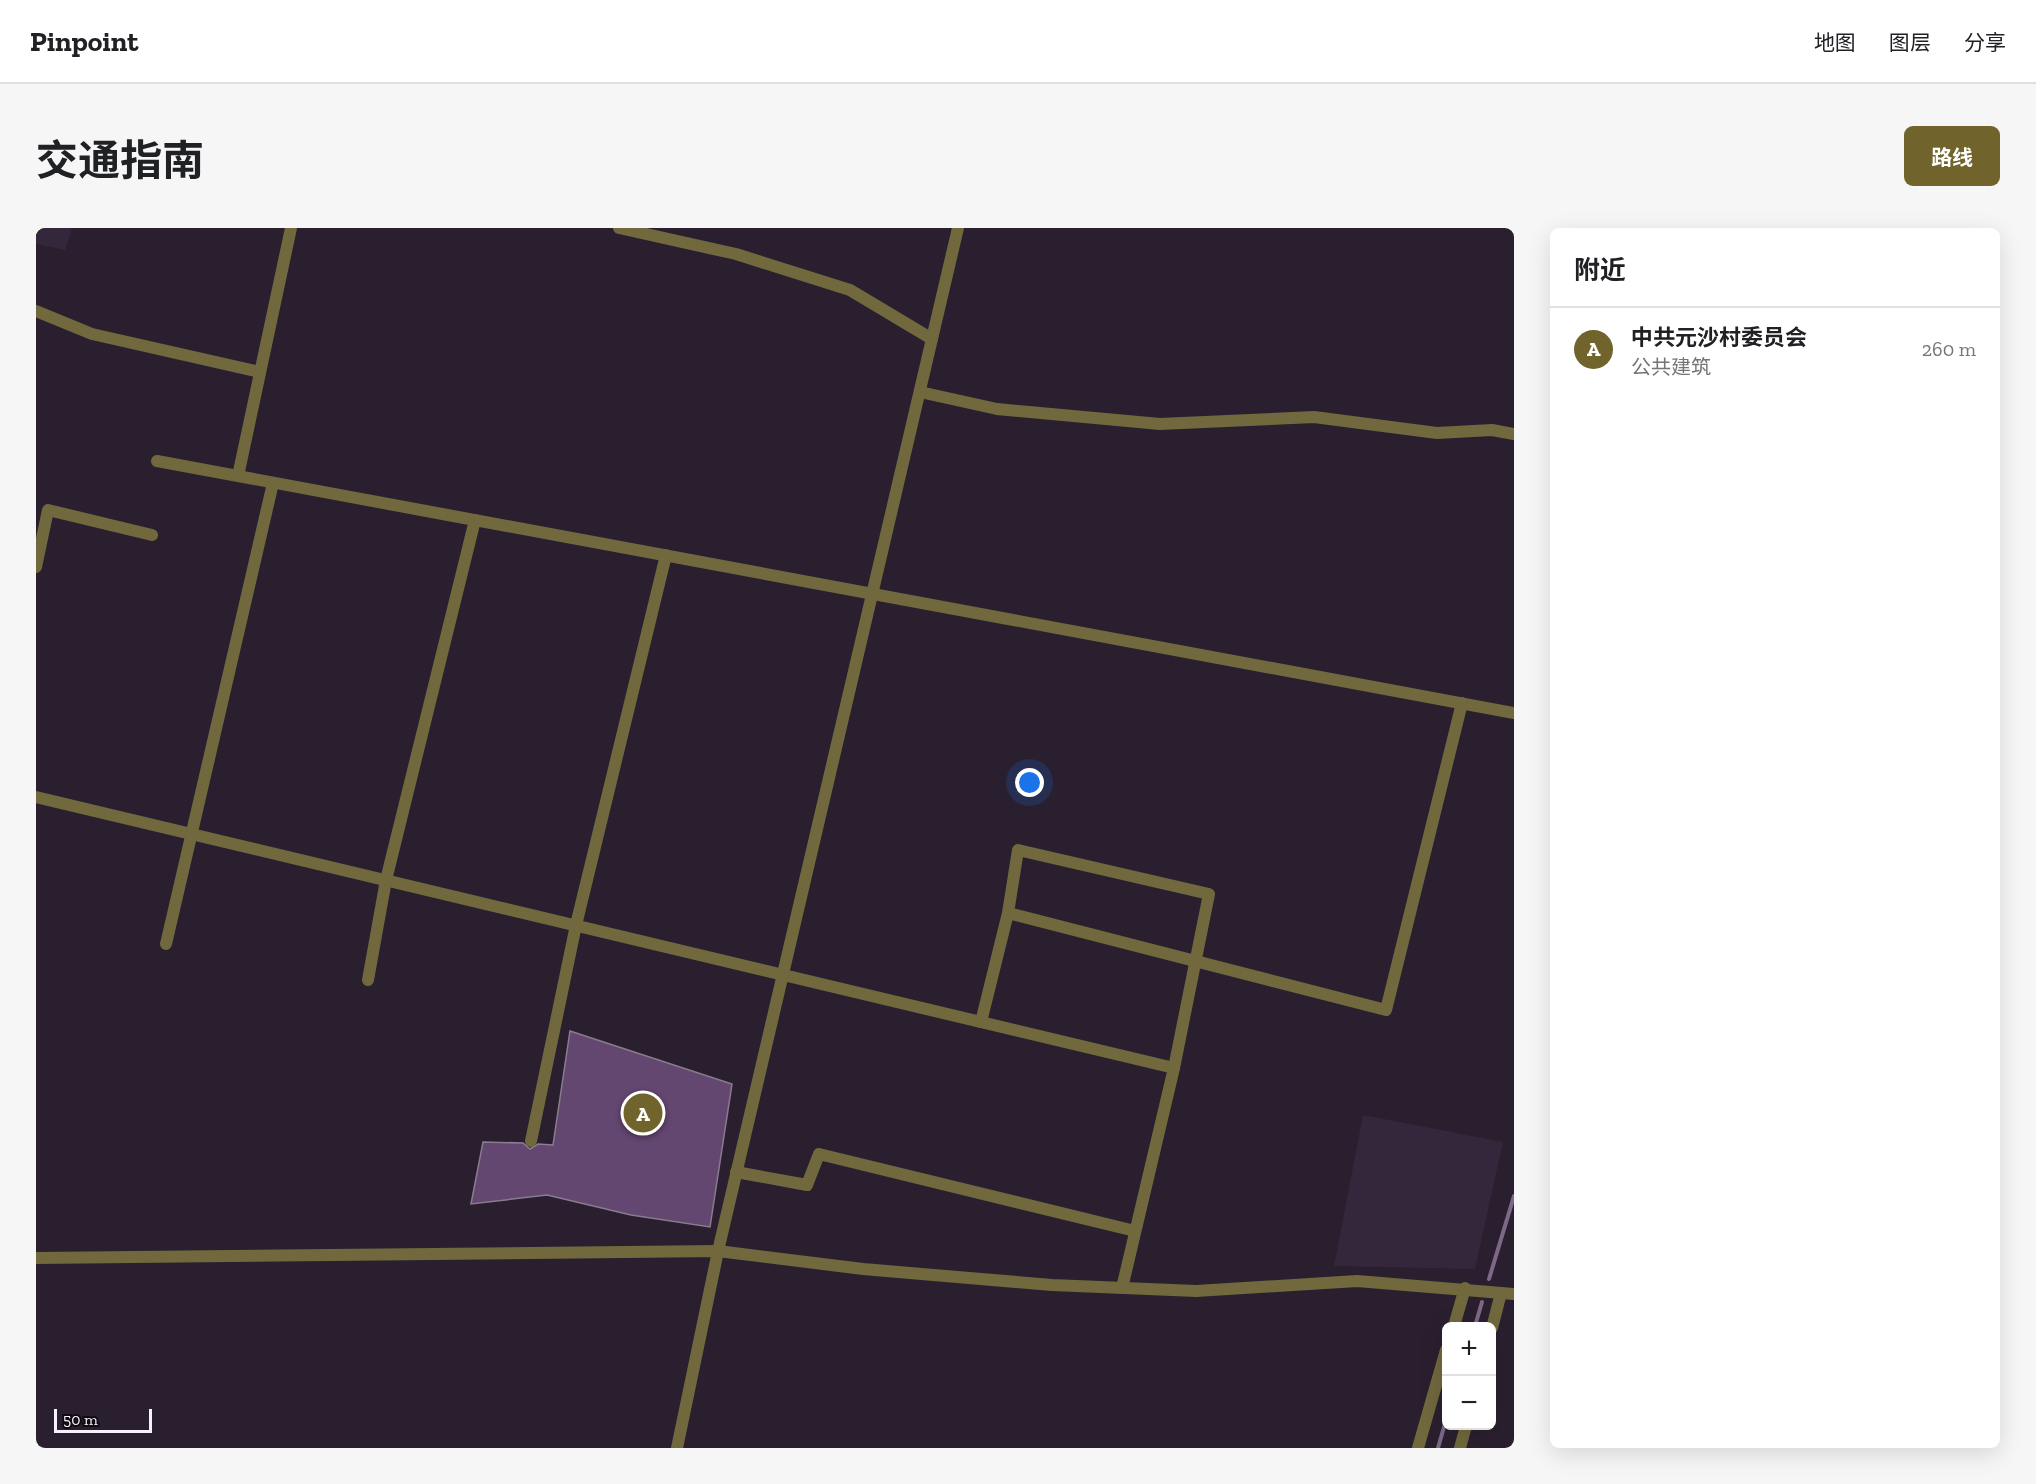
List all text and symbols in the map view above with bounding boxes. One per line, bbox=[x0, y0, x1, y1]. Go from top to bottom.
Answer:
text: Pinpoint bbox=[30, 25, 138, 58]
text: 地图 bbox=[1814, 30, 1856, 55]
text: 图层 bbox=[1889, 30, 1931, 55]
text: 分享 bbox=[1964, 30, 2006, 55]
button: 路线 bbox=[1904, 126, 2000, 186]
text: 交通指南 bbox=[36, 135, 204, 186]
text: 附近 bbox=[1574, 254, 1626, 286]
text: 中共元沙村委员会 bbox=[1631, 324, 1807, 351]
text: A bbox=[1587, 337, 1600, 361]
text: 260 m bbox=[1922, 337, 1976, 361]
text: 公共建筑 bbox=[1631, 355, 1711, 379]
your location bbox=[1015, 768, 1044, 797]
pin: A bbox=[624, 1090, 662, 1136]
map controls bbox=[1442, 1322, 1496, 1430]
button: + bbox=[1442, 1322, 1496, 1376]
button: − bbox=[1442, 1376, 1496, 1430]
scale bar bbox=[54, 1406, 152, 1434]
text: 50 m bbox=[63, 1410, 98, 1429]

